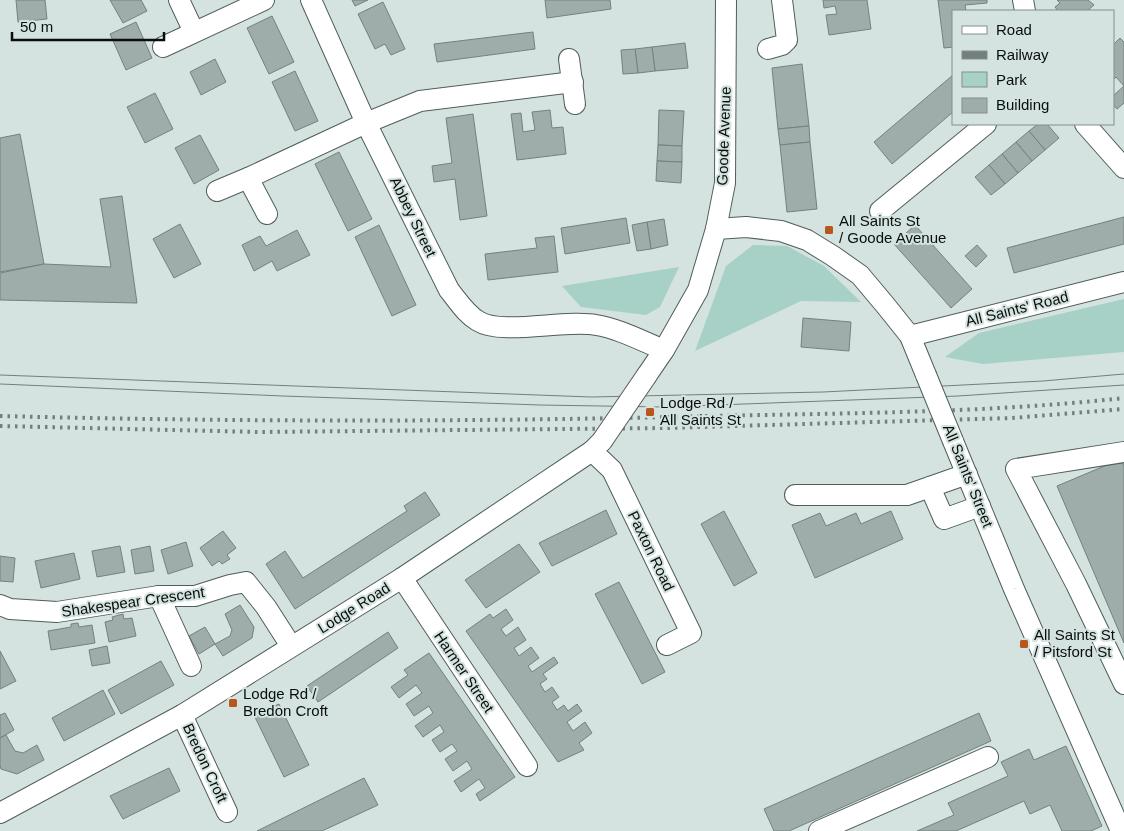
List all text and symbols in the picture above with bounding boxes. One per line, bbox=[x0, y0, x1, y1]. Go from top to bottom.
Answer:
scale bar bbox=[12, 10, 165, 42]
legend bbox=[952, 10, 1114, 125]
text: 50 m bbox=[20, 18, 53, 35]
text: Road bbox=[996, 21, 1032, 38]
text: Railway bbox=[996, 46, 1049, 63]
text: Park bbox=[996, 71, 1027, 88]
street label: Goode Avenue bbox=[713, 86, 734, 186]
text: Building bbox=[996, 96, 1049, 113]
street label: Abbey Street bbox=[387, 174, 440, 260]
place label: All Saints St / Goode Avenue bbox=[839, 212, 946, 246]
marker: All Saints St / Goode Avenue bbox=[823, 224, 835, 236]
street label: All Saints' Road bbox=[964, 288, 1070, 330]
place label: Lodge Rd / All Saints St bbox=[660, 394, 742, 428]
marker: Lodge Rd / All Saints St bbox=[644, 406, 656, 418]
street label: All Saints' Street bbox=[940, 422, 997, 531]
street label: Paxton Road bbox=[625, 508, 678, 593]
street label: Lodge Road bbox=[315, 579, 393, 636]
street label: Shakespear Crescent bbox=[60, 583, 206, 620]
place label: All Saints St / Pitsford St bbox=[1034, 626, 1116, 660]
street label: Harmer Street bbox=[431, 628, 498, 716]
marker: All Saints St / Pitsford St bbox=[1018, 638, 1030, 650]
place label: Lodge Rd / Bredon Croft bbox=[243, 685, 329, 719]
marker: Lodge Rd / Bredon Croft bbox=[227, 697, 239, 709]
street label: Bredon Croft bbox=[180, 721, 231, 806]

